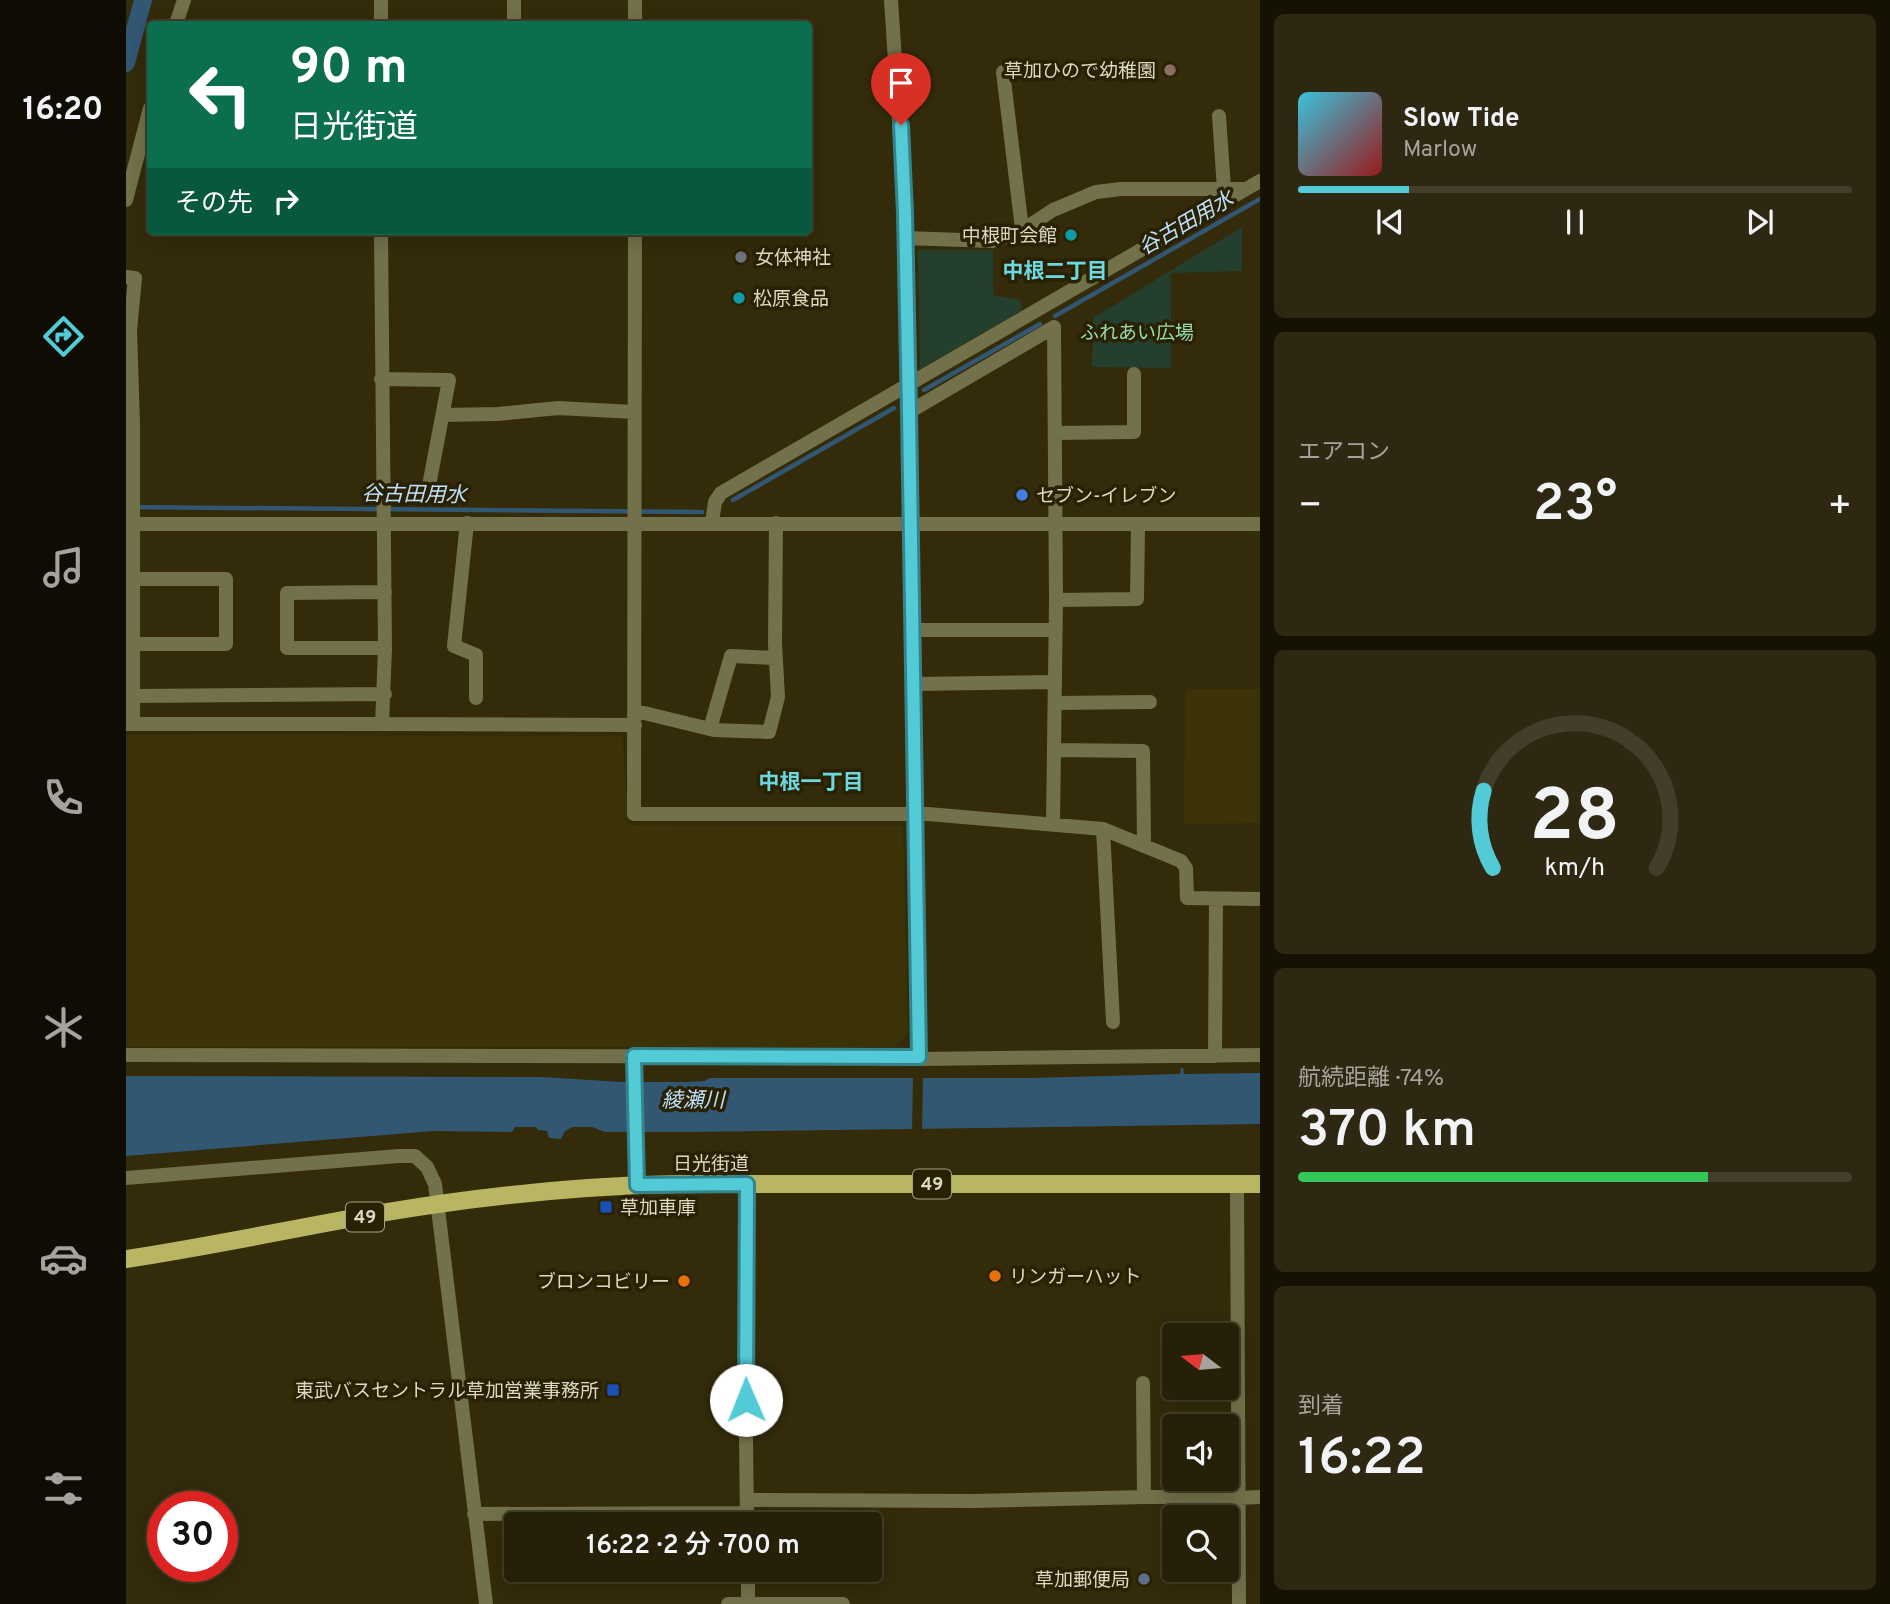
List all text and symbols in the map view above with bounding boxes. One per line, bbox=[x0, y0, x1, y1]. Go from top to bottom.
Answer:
text: 90 m bbox=[290, 39, 408, 101]
icon: left bbox=[175, 49, 266, 140]
pin bbox=[871, 53, 931, 125]
place label: 草加ひので幼稚園 bbox=[1004, 60, 1156, 84]
marker: 草加ひので幼稚園 bbox=[1162, 62, 1178, 78]
icon: arrive bbox=[882, 64, 920, 102]
text: 16:20 bbox=[23, 91, 103, 131]
text: Slow Tide bbox=[1403, 103, 1520, 136]
text: 日光街道 bbox=[290, 109, 418, 149]
text: Marlow bbox=[1403, 136, 1477, 165]
icon: right bbox=[267, 182, 305, 220]
water label: 谷古田用水 bbox=[1135, 185, 1241, 262]
text: その先 bbox=[175, 188, 253, 221]
icon: previous bbox=[1371, 203, 1409, 241]
icon: pause bbox=[1556, 203, 1594, 241]
icon: next bbox=[1741, 203, 1779, 241]
place label: 中根町会館 bbox=[962, 225, 1057, 249]
marker: 中根町会館 bbox=[1063, 227, 1079, 243]
place label: 女体神社 bbox=[755, 247, 831, 271]
marker: 女体神社 bbox=[733, 249, 749, 265]
district label: 中根二丁目 bbox=[1003, 259, 1108, 286]
place label: 松原食品 bbox=[753, 288, 829, 312]
marker: 松原食品 bbox=[731, 290, 747, 306]
icon: directions bbox=[39, 312, 88, 361]
park label: ふれあい広場 bbox=[1080, 322, 1194, 346]
text: エアコン bbox=[1298, 439, 1390, 468]
text: 23° bbox=[1533, 473, 1617, 539]
water label: 谷古田用水 bbox=[361, 481, 469, 510]
text: − bbox=[1298, 483, 1323, 532]
text: + bbox=[1827, 483, 1852, 532]
place label: セブン-イレブン bbox=[1036, 485, 1177, 509]
marker: セブン-イレブン bbox=[1014, 487, 1030, 503]
icon: music bbox=[39, 543, 88, 592]
district label: 中根一丁目 bbox=[759, 770, 864, 797]
icon: phone bbox=[39, 773, 88, 822]
text: 28 bbox=[1530, 774, 1620, 866]
text: km/h bbox=[1545, 853, 1605, 885]
icon: climate bbox=[39, 1003, 88, 1052]
text: 航続距離 · 74% bbox=[1298, 1065, 1444, 1094]
water label: 綾瀬川 bbox=[662, 1088, 726, 1115]
text: 370 km bbox=[1298, 1099, 1476, 1165]
street label: 日光街道 bbox=[673, 1153, 749, 1177]
road number: 49 bbox=[913, 1170, 951, 1198]
place label: 草加車庫 bbox=[620, 1197, 696, 1221]
marker: 草加車庫 bbox=[598, 1199, 614, 1215]
road number: 49 bbox=[346, 1202, 384, 1232]
icon: car bbox=[39, 1234, 88, 1283]
place label: リンガーハット bbox=[1009, 1266, 1142, 1290]
marker: リンガーハット bbox=[987, 1268, 1003, 1284]
place label: ブロンコビリー bbox=[537, 1271, 670, 1295]
marker: ブロンコビリー bbox=[676, 1273, 692, 1289]
north arrow bbox=[1162, 1323, 1239, 1400]
map controls bbox=[1162, 1323, 1239, 1582]
position arrow bbox=[709, 1363, 783, 1437]
place label: 東武バスセントラル草加営業事務所 bbox=[295, 1380, 599, 1404]
marker: 東武バスセントラル草加営業事務所 bbox=[605, 1382, 621, 1398]
text: 到着 bbox=[1298, 1393, 1344, 1422]
button: sound bbox=[1162, 1414, 1239, 1491]
text: 16:22 bbox=[1298, 1427, 1426, 1493]
icon: filters bbox=[39, 1464, 88, 1513]
speed limit sign: 30 bbox=[147, 1491, 238, 1582]
button: search bbox=[1162, 1505, 1239, 1582]
text: 16:22 · 2 分 · 700 m bbox=[586, 1530, 800, 1563]
place label: 草加郵便局 bbox=[1035, 1569, 1130, 1593]
marker: 草加郵便局 bbox=[1136, 1571, 1152, 1587]

